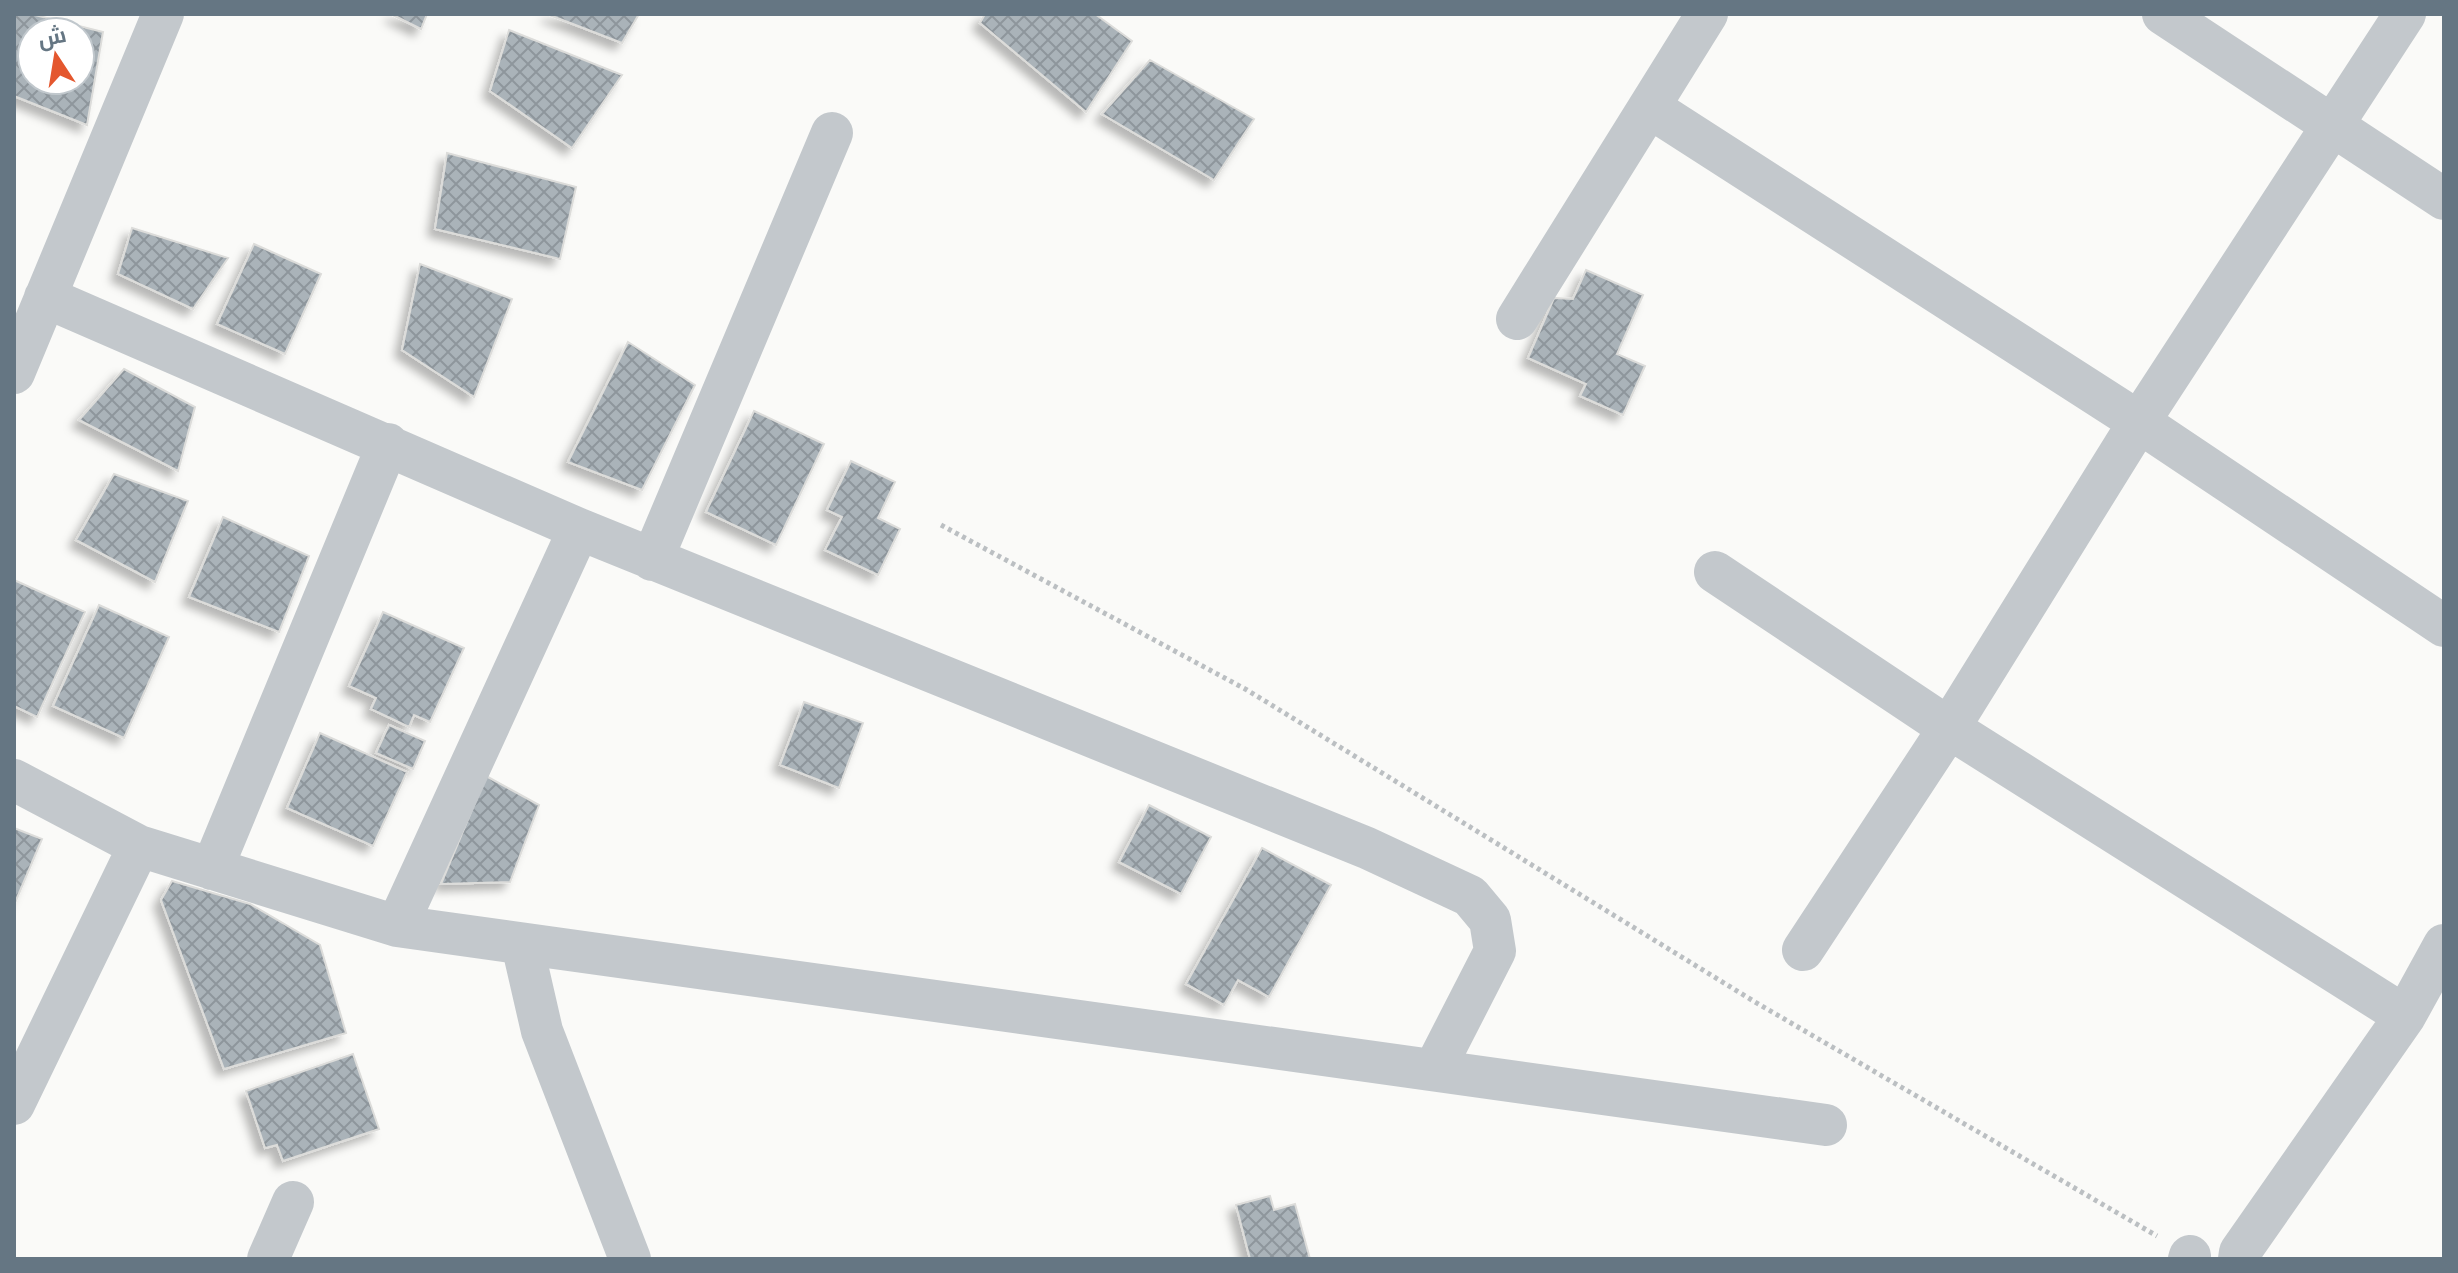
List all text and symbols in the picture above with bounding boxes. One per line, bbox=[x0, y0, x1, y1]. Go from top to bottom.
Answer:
north arrow bbox=[16, 16, 96, 96]
text: ش bbox=[36, 22, 69, 53]

